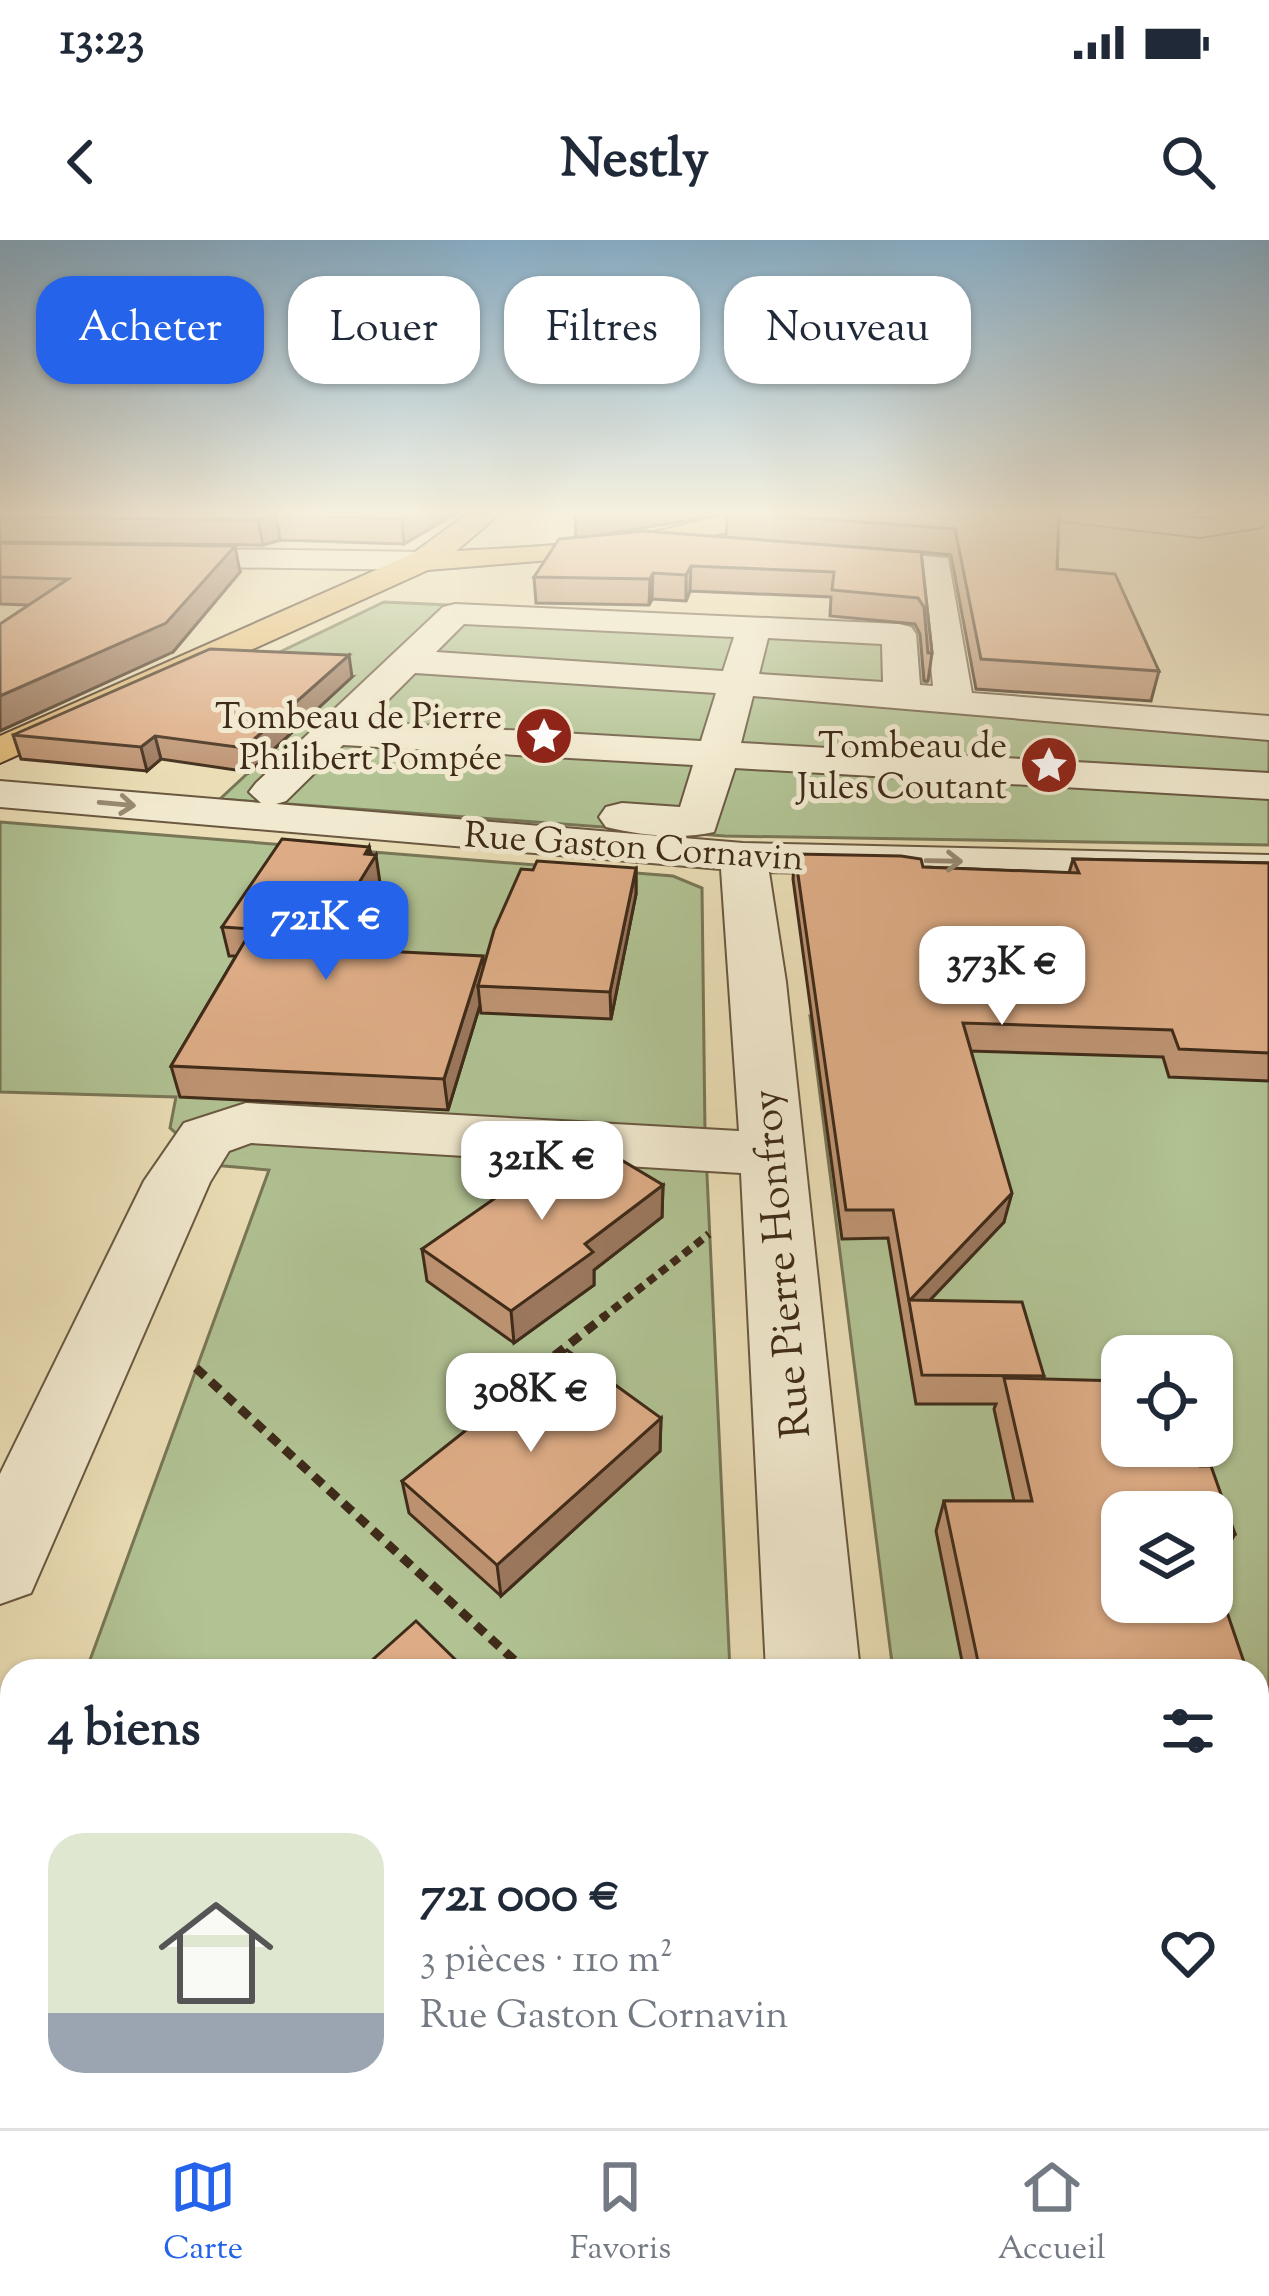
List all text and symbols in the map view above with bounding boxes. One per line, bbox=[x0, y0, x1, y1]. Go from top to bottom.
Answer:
text: 13:23 bbox=[60, 10, 144, 75]
text: Nestly bbox=[560, 123, 709, 201]
icon: back bbox=[48, 129, 114, 195]
icon: search bbox=[1155, 129, 1221, 195]
chip: Acheter bbox=[36, 276, 264, 384]
chip: Louer bbox=[288, 276, 480, 384]
chip: Filtres bbox=[504, 276, 700, 384]
chip: Nouveau bbox=[724, 276, 971, 384]
place label: Tombeau de Pierre Philibert Pompée bbox=[215, 693, 502, 786]
place icon: Tombeau de Pierre Philibert Pompée bbox=[513, 705, 575, 767]
place label: Tombeau de Jules Coutant bbox=[795, 722, 1007, 815]
place icon: Tombeau de Jules Coutant bbox=[1018, 734, 1080, 796]
one-way arrow bbox=[97, 793, 136, 816]
street label: Rue Gaston Cornavin bbox=[462, 811, 805, 887]
one-way arrow bbox=[924, 850, 963, 873]
pin: 721K € bbox=[228, 881, 424, 983]
text: 721K € bbox=[270, 892, 382, 948]
pin: 373K € bbox=[904, 926, 1100, 1028]
text: 373K € bbox=[946, 937, 1058, 993]
street label: Rue Pierre Honfroy bbox=[739, 1087, 829, 1441]
pin: 321K € bbox=[444, 1121, 640, 1223]
text: 321K € bbox=[488, 1132, 596, 1188]
map controls bbox=[1101, 1335, 1233, 1623]
button: locate bbox=[1101, 1335, 1233, 1467]
pin: 308K € bbox=[433, 1353, 629, 1455]
text: 308K € bbox=[473, 1364, 589, 1420]
button: layers bbox=[1101, 1491, 1233, 1623]
text: 4 biens bbox=[48, 1695, 201, 1768]
icon: filters bbox=[1155, 1698, 1221, 1764]
text: 721 000 € bbox=[420, 1861, 620, 1934]
icon: home bbox=[144, 1881, 288, 2025]
icon: heart bbox=[1155, 1920, 1221, 1986]
text: 3 pièces · 110 m² bbox=[420, 1934, 673, 1990]
text: Rue Gaston Cornavin bbox=[420, 1990, 788, 2046]
tab: Carte bbox=[163, 2154, 243, 2274]
tab: Favoris bbox=[570, 2154, 671, 2274]
tab: Accueil bbox=[998, 2154, 1106, 2274]

